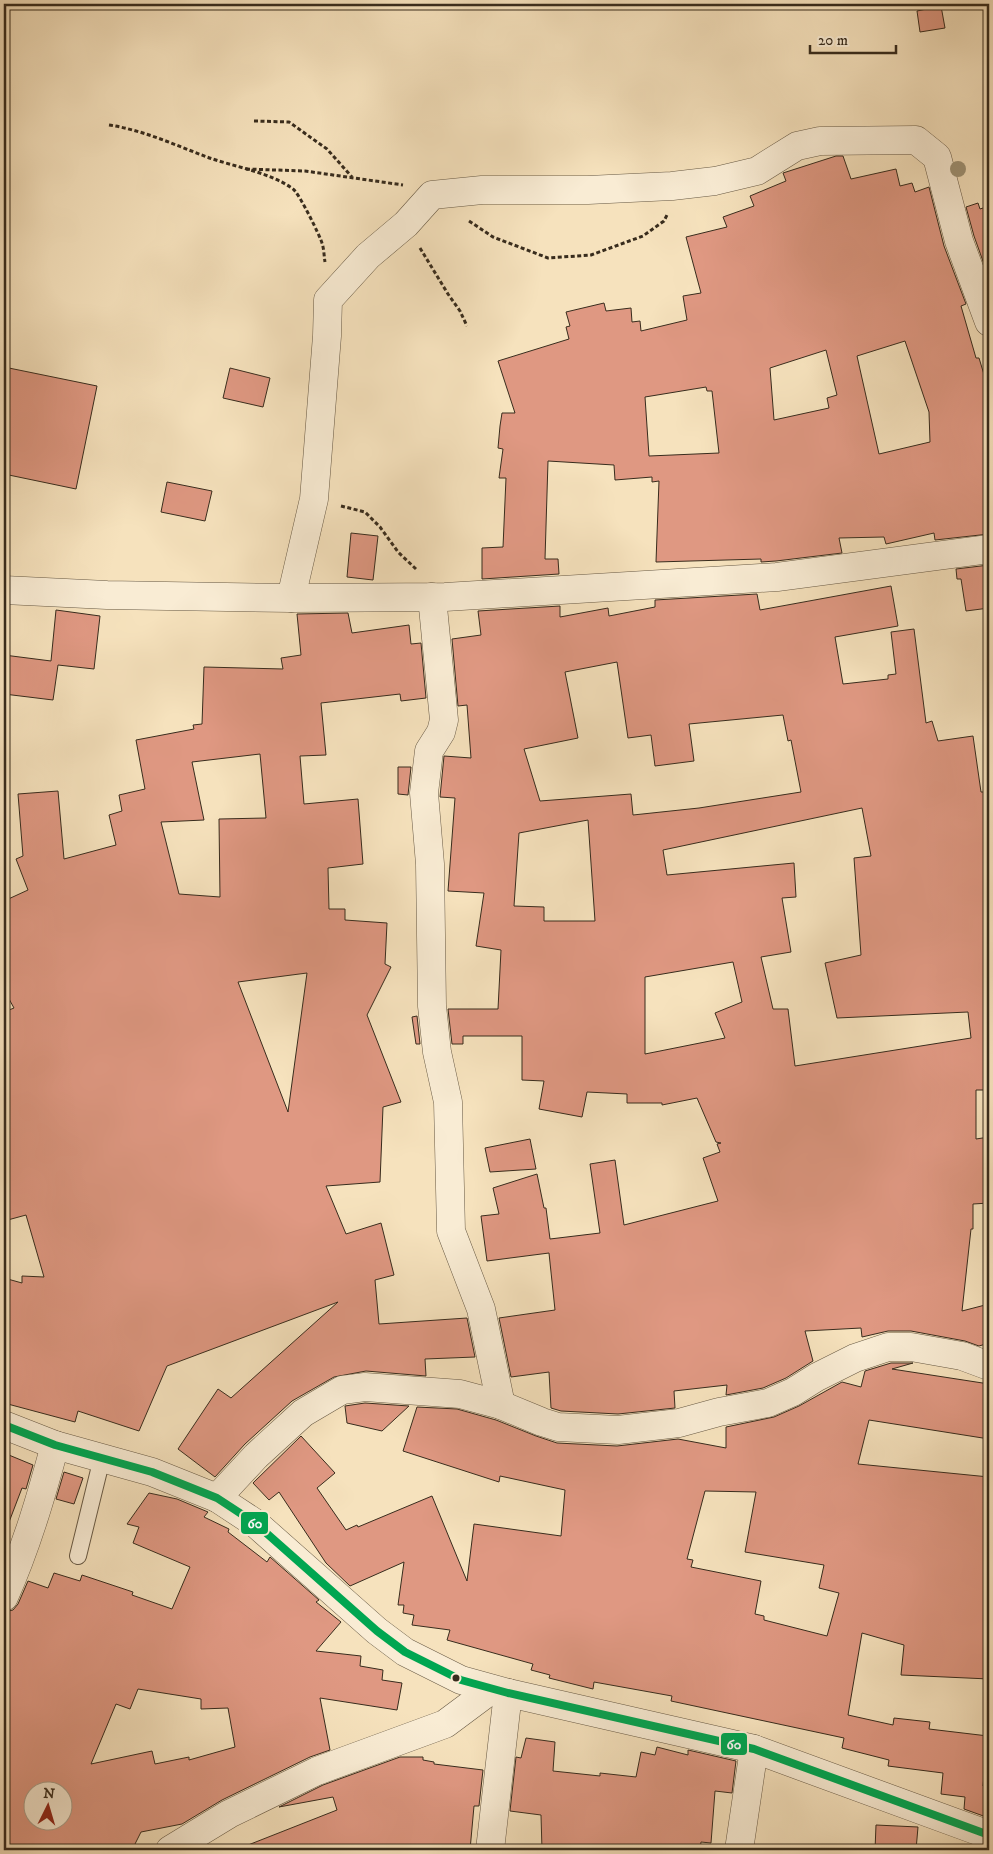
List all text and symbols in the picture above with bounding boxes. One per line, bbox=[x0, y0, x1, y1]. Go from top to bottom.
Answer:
scale bar bbox=[810, 22, 897, 54]
text: 20 m bbox=[818, 31, 848, 50]
line badge: 60 bbox=[240, 1511, 269, 1535]
text: 60 bbox=[248, 1515, 263, 1533]
unlabelled marker bbox=[451, 1673, 461, 1683]
line badge: 60 bbox=[720, 1732, 748, 1756]
text: 60 bbox=[727, 1736, 742, 1754]
north arrow bbox=[22, 1782, 72, 1832]
text: N bbox=[43, 1785, 56, 1804]

